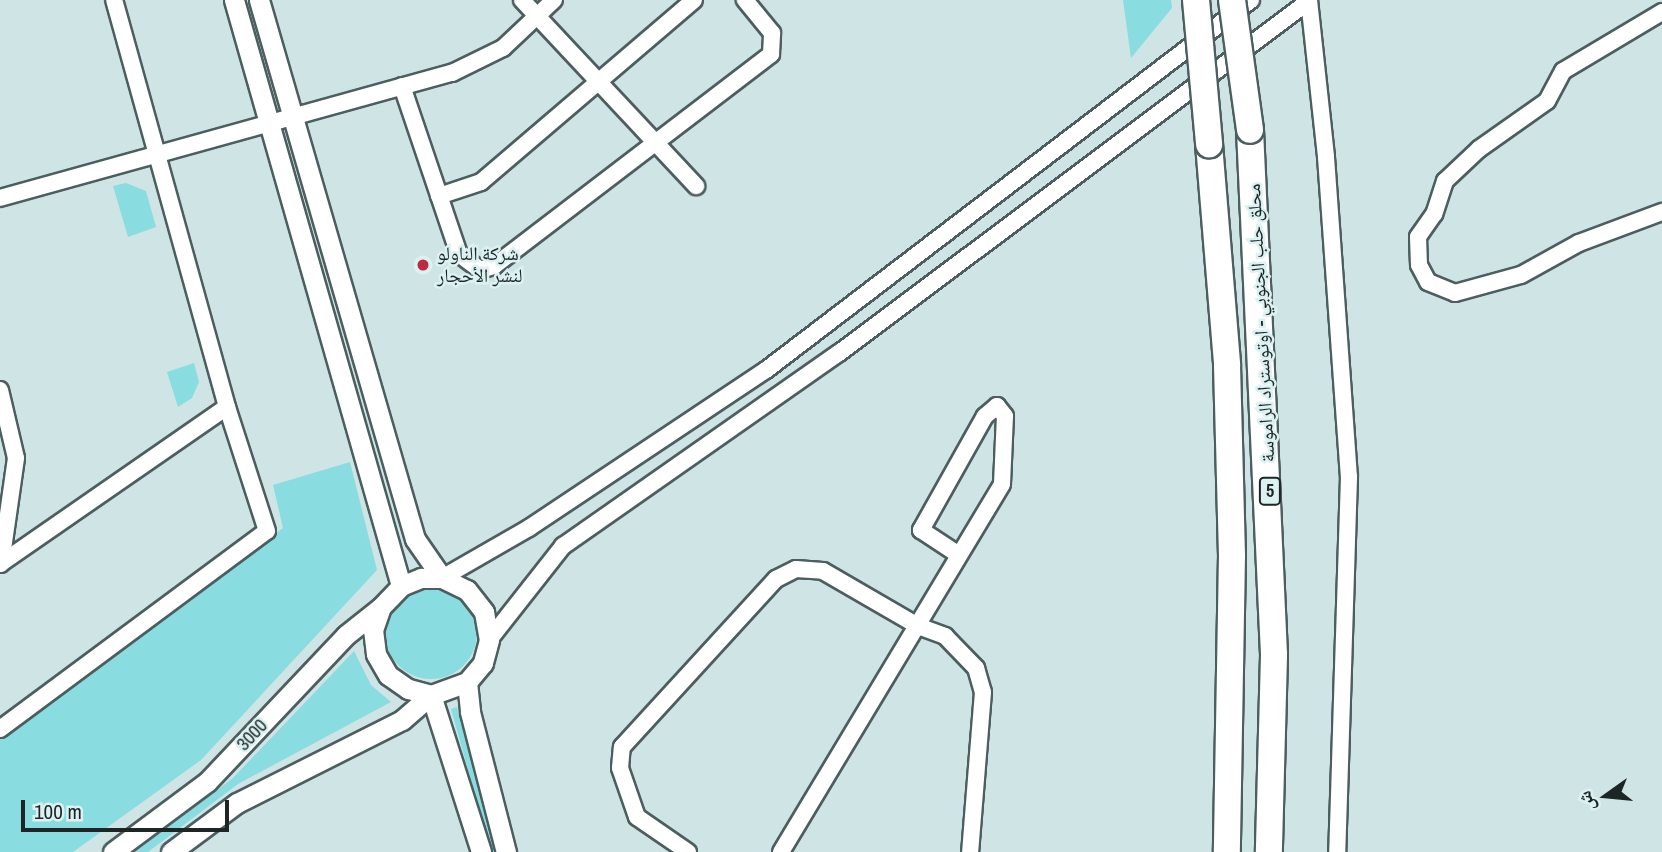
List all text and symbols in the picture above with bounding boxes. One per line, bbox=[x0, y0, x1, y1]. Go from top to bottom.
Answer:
street label: محلق حلب الجنوبي - اوتوستراد الراموسة bbox=[1242, 183, 1280, 463]
place label: شركة الناولو لنشر الأحجار bbox=[437, 243, 522, 287]
marker: شركة الناولو لنشر الأحجار bbox=[415, 257, 431, 273]
road number: 5 bbox=[1258, 476, 1282, 505]
street label: 3000 bbox=[232, 715, 272, 755]
north arrow bbox=[1571, 761, 1641, 831]
scale bar bbox=[24, 786, 233, 830]
text: ش bbox=[1571, 788, 1601, 815]
text: 100 m bbox=[34, 797, 82, 826]

